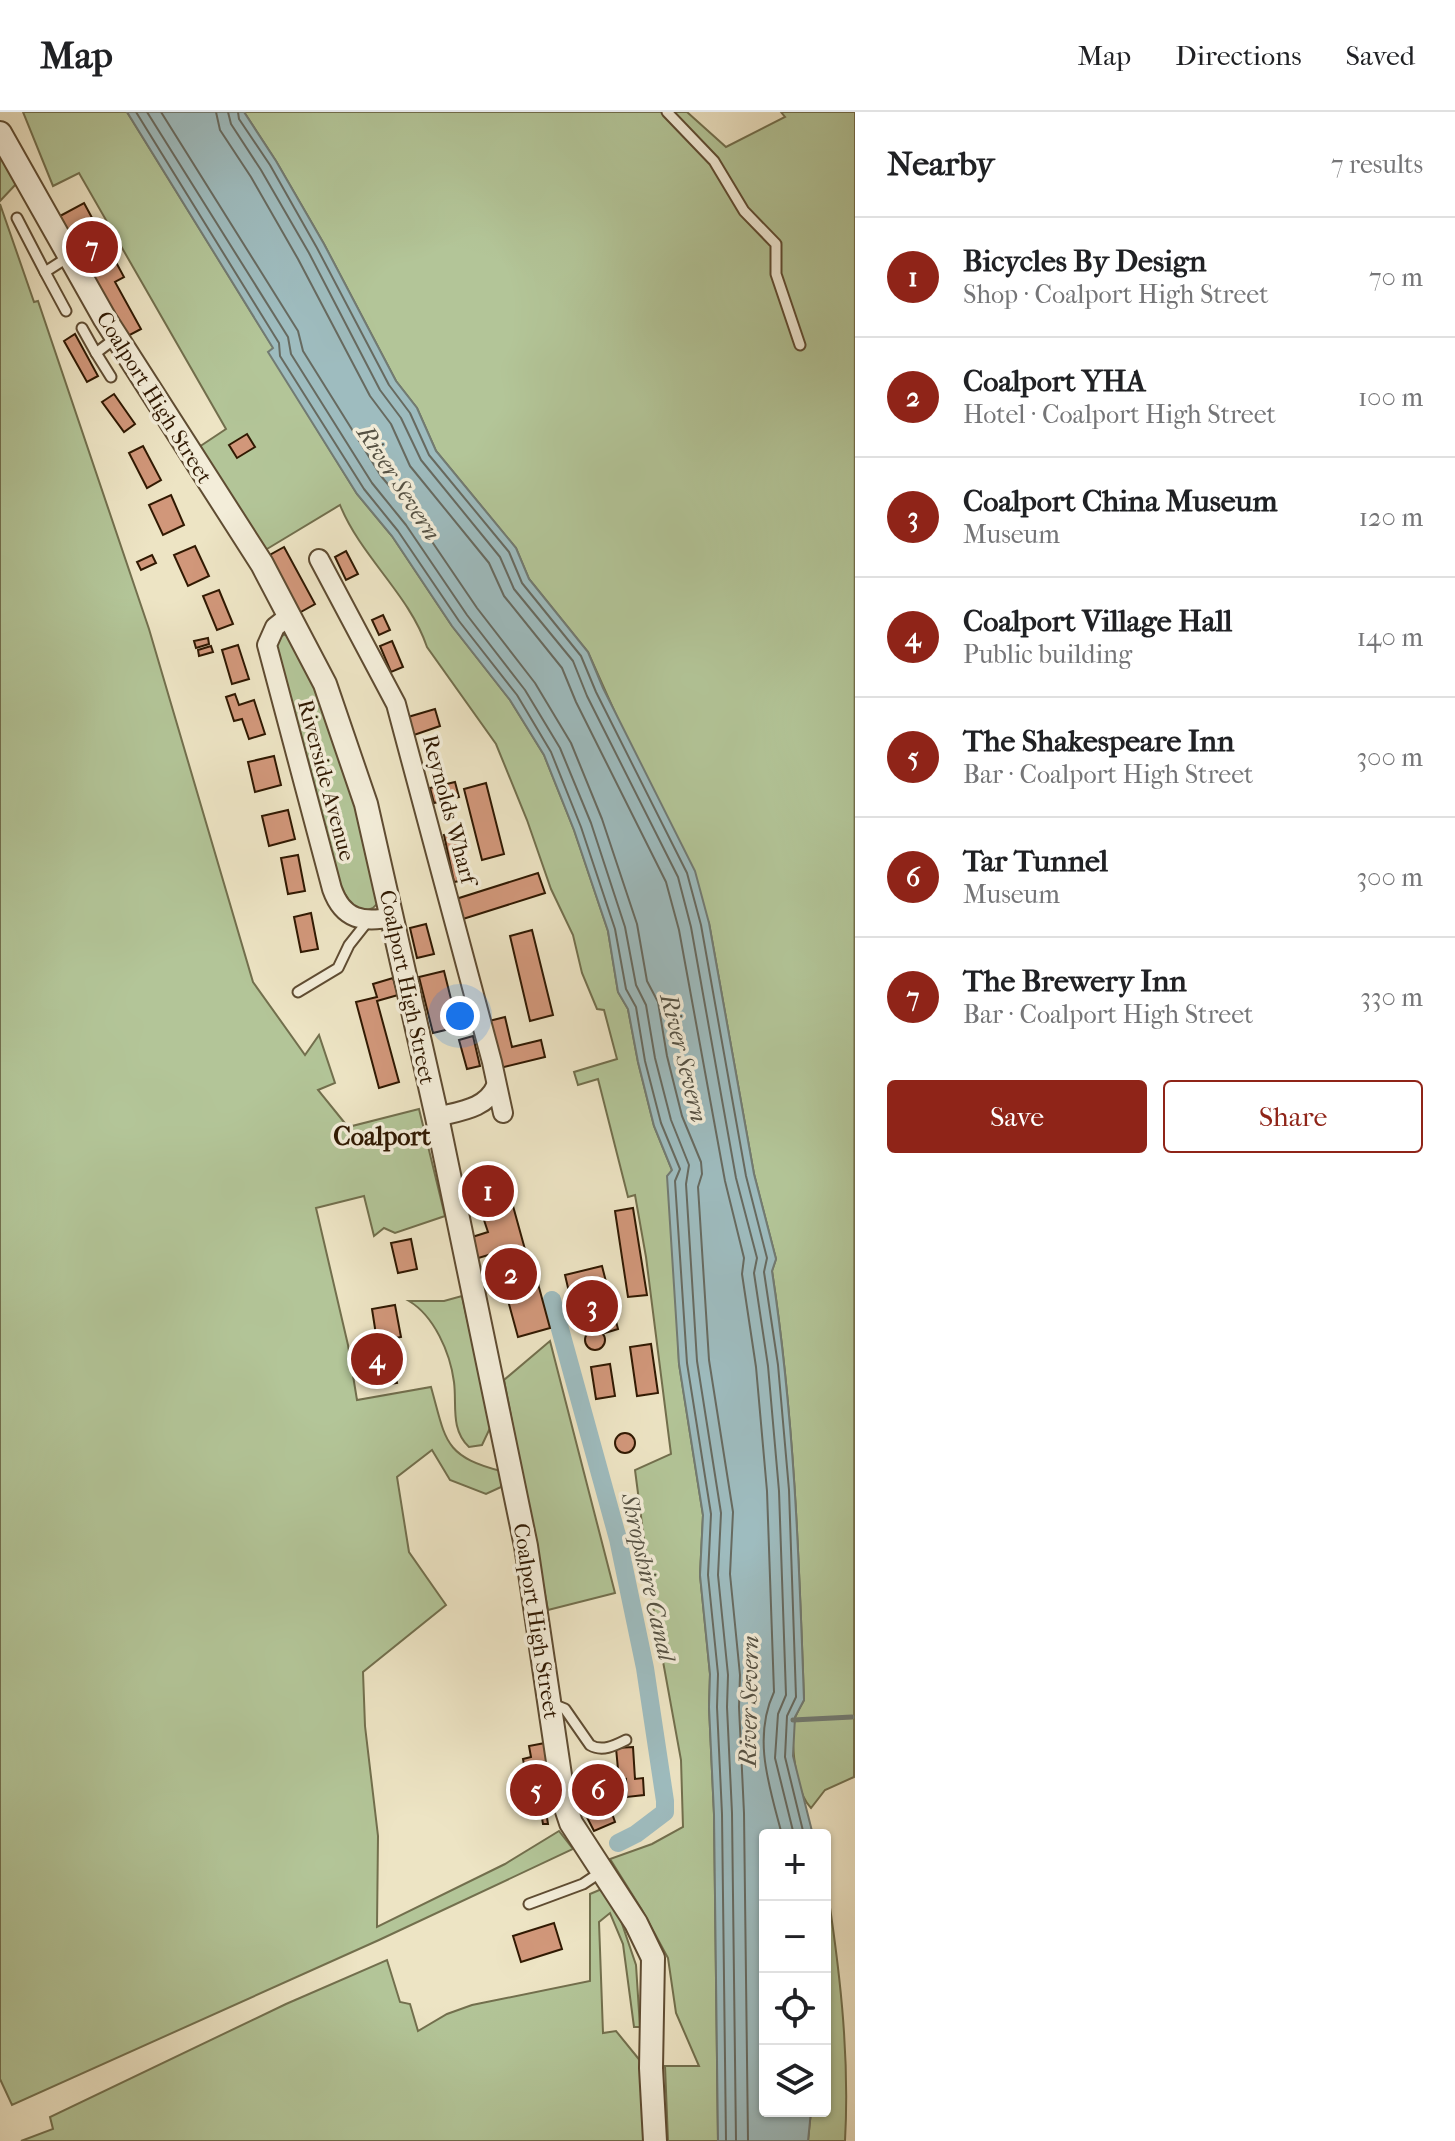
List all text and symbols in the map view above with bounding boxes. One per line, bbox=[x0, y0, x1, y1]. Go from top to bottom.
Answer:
text: Map bbox=[40, 33, 113, 78]
text: Map bbox=[1078, 39, 1131, 72]
text: Directions bbox=[1175, 39, 1302, 72]
text: Saved bbox=[1346, 39, 1415, 72]
text: Nearby bbox=[887, 144, 994, 184]
text: 7 results bbox=[1331, 149, 1423, 180]
pin: 7 bbox=[66, 217, 118, 277]
text: Bicycles By Design bbox=[963, 244, 1206, 279]
text: 1 bbox=[908, 262, 918, 293]
text: 70 m bbox=[1369, 262, 1423, 293]
text: Shop · Coalport High Street bbox=[963, 279, 1269, 310]
street label: Coalport High Street bbox=[91, 307, 218, 488]
text: Coalport YHA bbox=[963, 364, 1146, 399]
text: 2 bbox=[906, 382, 920, 413]
text: 100 m bbox=[1358, 382, 1423, 413]
text: Hotel · Coalport High Street bbox=[963, 399, 1276, 430]
water label: River Severn bbox=[350, 419, 446, 546]
text: Coalport China Museum bbox=[963, 484, 1277, 519]
text: 3 bbox=[908, 502, 918, 533]
text: 120 m bbox=[1359, 502, 1423, 533]
text: Museum bbox=[963, 519, 1060, 550]
text: Coalport Village Hall bbox=[963, 604, 1232, 639]
text: 4 bbox=[905, 622, 921, 653]
text: 140 m bbox=[1357, 622, 1423, 653]
text: Public building bbox=[963, 639, 1132, 670]
street label: Riverside Avenue bbox=[292, 697, 360, 864]
text: The Shakespeare Inn bbox=[963, 724, 1234, 759]
street label: Reynolds Wharf bbox=[417, 732, 483, 891]
text: 5 bbox=[907, 742, 919, 773]
text: 300 m bbox=[1356, 742, 1423, 773]
text: Bar · Coalport High Street bbox=[963, 759, 1253, 790]
text: Tar Tunnel bbox=[963, 844, 1108, 879]
text: 6 bbox=[906, 862, 920, 893]
text: 300 m bbox=[1356, 862, 1423, 893]
text: Museum bbox=[963, 879, 1060, 910]
street label: Coalport High Street bbox=[374, 888, 440, 1087]
text: The Brewery Inn bbox=[963, 964, 1187, 999]
text: 7 bbox=[907, 982, 919, 1013]
text: 330 m bbox=[1360, 982, 1423, 1013]
water label: River Severn bbox=[654, 989, 713, 1125]
your location bbox=[440, 996, 480, 1036]
text: Bar · Coalport High Street bbox=[963, 999, 1253, 1030]
button: Save bbox=[887, 1080, 1147, 1153]
button: Share bbox=[1163, 1080, 1423, 1153]
district label: Coalport bbox=[333, 1121, 431, 1152]
pin: 1 bbox=[462, 1161, 514, 1221]
pin: 2 bbox=[485, 1244, 537, 1304]
pin: 3 bbox=[566, 1276, 618, 1336]
pin: 4 bbox=[351, 1329, 403, 1389]
water label: Shropshire Canal bbox=[615, 1490, 682, 1666]
street label: Coalport High Street bbox=[508, 1521, 564, 1721]
water label: River Severn bbox=[734, 1635, 764, 1769]
pin: 5 bbox=[510, 1760, 562, 1820]
pin: 6 bbox=[572, 1760, 624, 1820]
map controls bbox=[759, 1829, 831, 2117]
button: + bbox=[759, 1829, 831, 1901]
button: − bbox=[759, 1901, 831, 1973]
button: locate bbox=[759, 1973, 831, 2045]
button: layers bbox=[759, 2045, 831, 2117]

